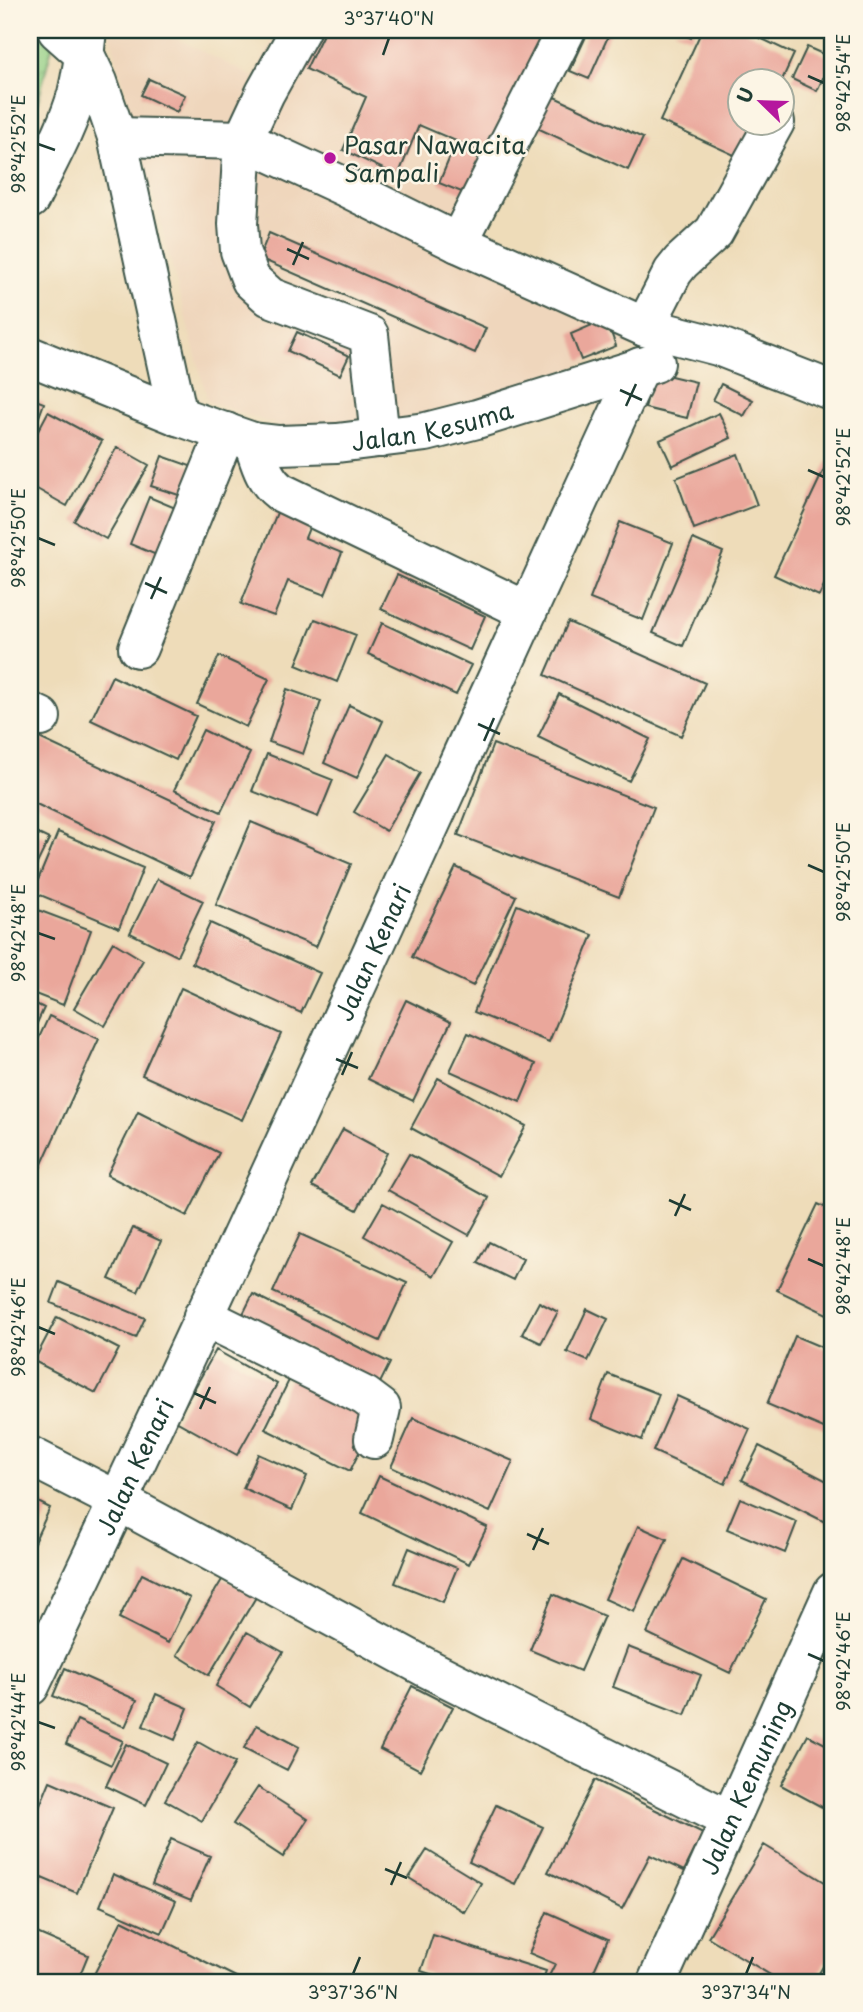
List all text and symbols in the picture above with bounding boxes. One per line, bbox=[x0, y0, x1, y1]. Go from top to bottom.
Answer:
text: 3°37'40"N bbox=[344, 4, 434, 31]
text: 98°42'54"E bbox=[829, 34, 856, 132]
north arrow bbox=[726, 66, 796, 136]
text: U bbox=[729, 83, 760, 107]
text: 98°42'52"E bbox=[4, 94, 31, 194]
place label: Pasar Nawacita Sampali bbox=[344, 126, 526, 190]
marker: Pasar Nawacita Sampali bbox=[322, 150, 338, 166]
street label: Jalan Kesuma bbox=[349, 391, 517, 459]
text: 98°42'52"E bbox=[829, 427, 856, 527]
text: 98°42'50"E bbox=[4, 488, 31, 588]
text: 98°42'50"E bbox=[829, 822, 856, 922]
street label: Jalan Kenari bbox=[325, 877, 419, 1026]
text: 98°42'48"E bbox=[4, 884, 31, 982]
text: 98°42'48"E bbox=[829, 1217, 856, 1315]
text: 98°42'46"E bbox=[4, 1277, 31, 1377]
street label: Jalan Kenari bbox=[87, 1392, 182, 1541]
text: 98°42'46"E bbox=[829, 1611, 856, 1711]
text: 98°42'44"E bbox=[4, 1672, 31, 1772]
street label: Jalan Kemuning bbox=[690, 1694, 800, 1880]
text: 3°37'36"N bbox=[308, 1978, 398, 2005]
text: 3°37'34"N bbox=[701, 1978, 791, 2005]

